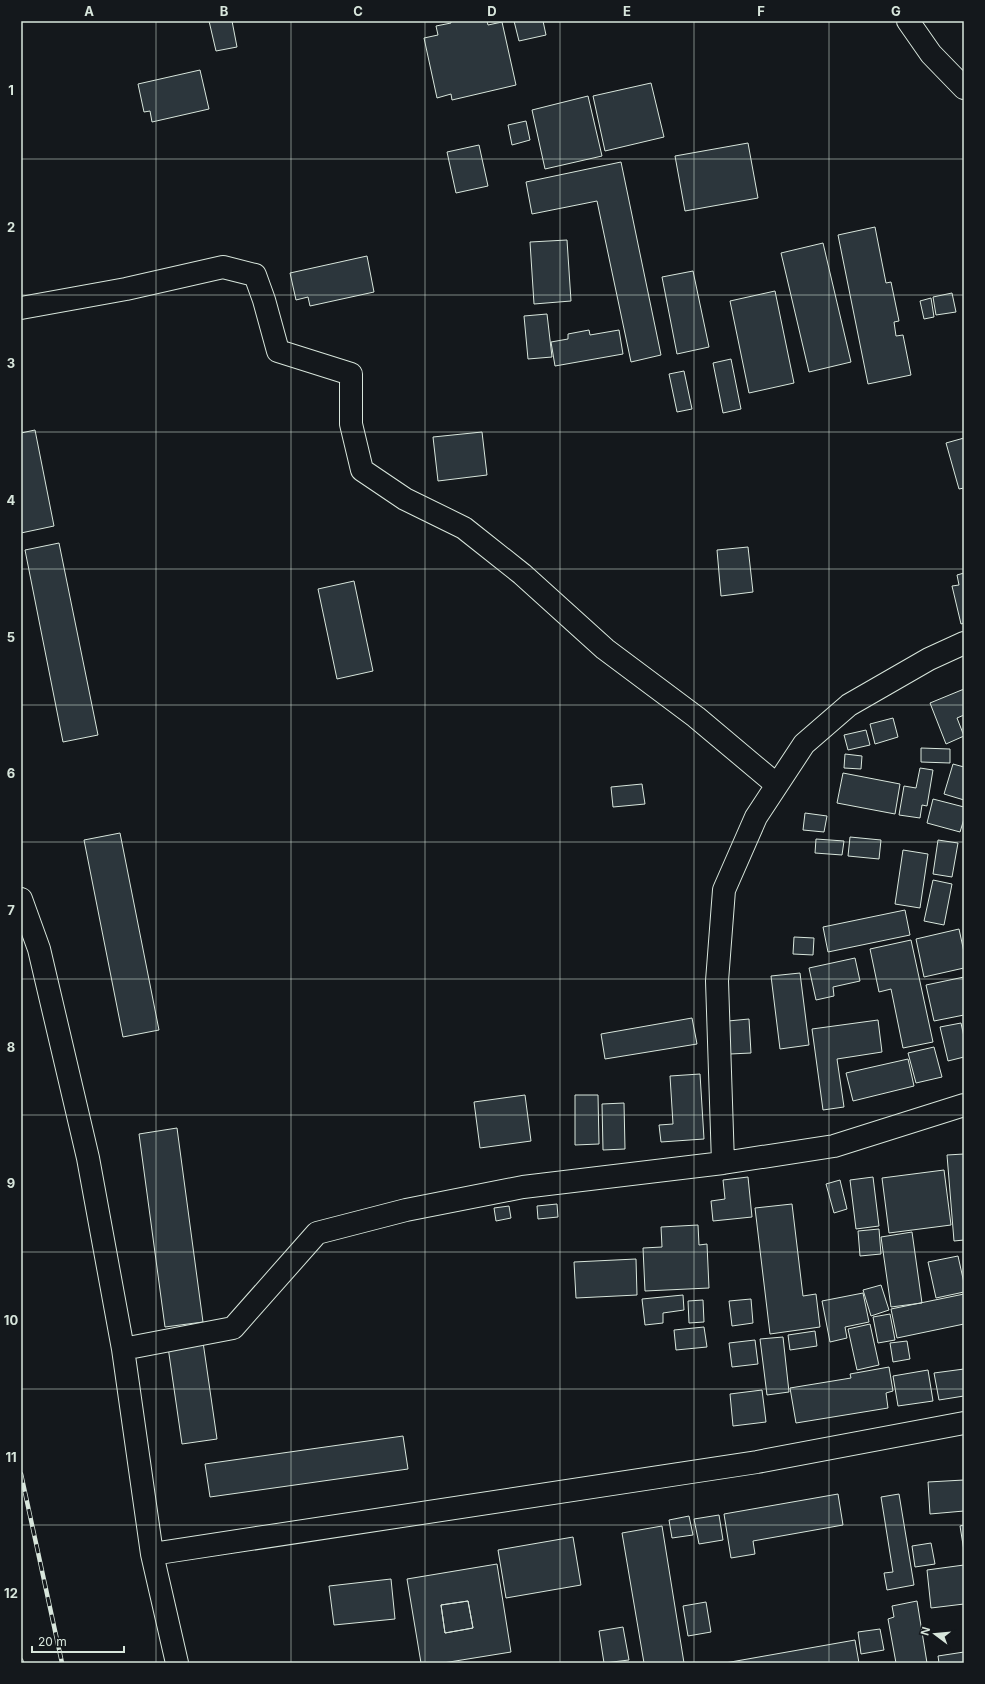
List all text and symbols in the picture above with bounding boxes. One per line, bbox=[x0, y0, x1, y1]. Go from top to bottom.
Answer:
text: A bbox=[84, 3, 94, 19]
text: B bbox=[220, 3, 229, 19]
text: C bbox=[353, 3, 363, 19]
text: D bbox=[487, 3, 497, 19]
text: E bbox=[623, 3, 631, 19]
text: F bbox=[757, 3, 765, 19]
text: G bbox=[891, 3, 901, 19]
text: 1 bbox=[8, 82, 14, 98]
text: 2 bbox=[7, 219, 15, 235]
text: 3 bbox=[7, 355, 15, 371]
text: 4 bbox=[7, 492, 16, 508]
text: 5 bbox=[7, 629, 15, 645]
text: 6 bbox=[7, 765, 15, 781]
text: 7 bbox=[7, 902, 15, 918]
text: 8 bbox=[7, 1039, 15, 1055]
text: 9 bbox=[7, 1175, 15, 1191]
text: 10 bbox=[4, 1312, 18, 1328]
text: 11 bbox=[5, 1449, 17, 1465]
text: 12 bbox=[4, 1585, 18, 1601]
north arrow bbox=[915, 1614, 955, 1654]
text: N bbox=[918, 1625, 933, 1637]
scale bar bbox=[32, 1628, 124, 1654]
text: 20 m bbox=[38, 1634, 67, 1649]

